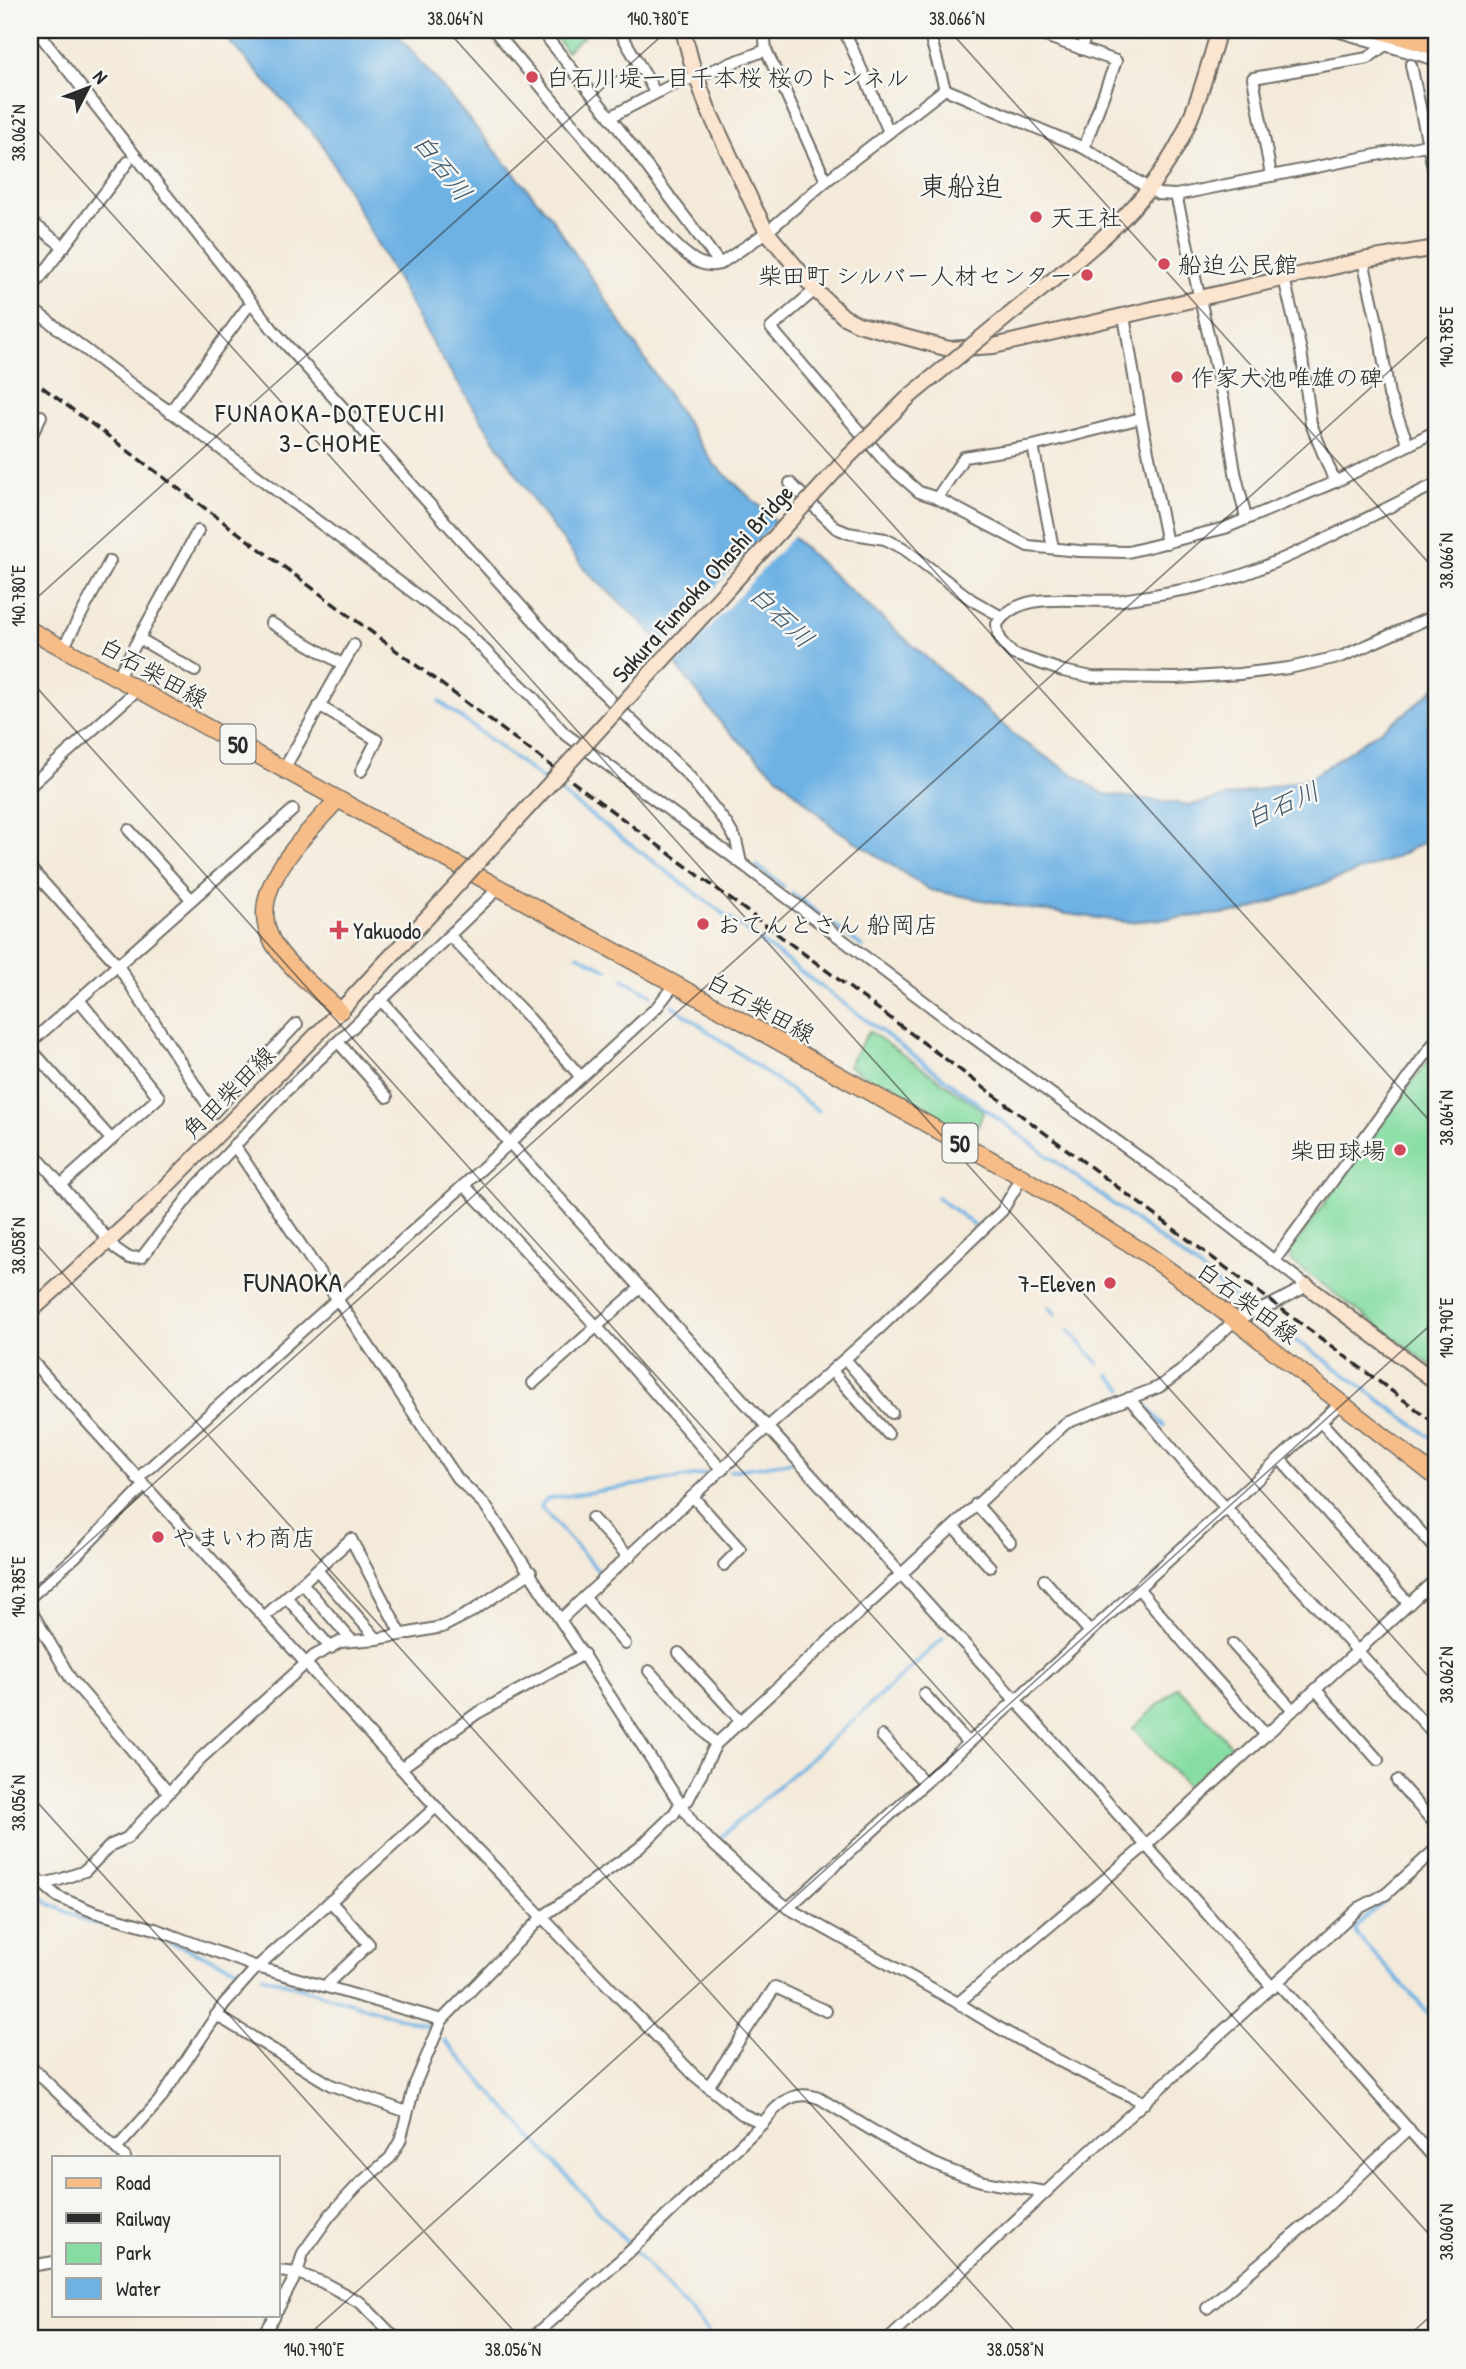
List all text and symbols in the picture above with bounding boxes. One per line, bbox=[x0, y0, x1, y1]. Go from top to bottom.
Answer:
text: 38.064°N bbox=[427, 6, 483, 31]
text: 140.780°E bbox=[627, 6, 689, 31]
text: 38.066°N bbox=[929, 6, 985, 31]
north arrow bbox=[52, 52, 122, 122]
place label: 白石川堤一目千本桜 桜のトンネル bbox=[546, 61, 910, 93]
text: N bbox=[88, 64, 114, 89]
marker: 白石川堤一目千本桜 桜のトンネル bbox=[524, 69, 540, 85]
text: 38.062°N bbox=[6, 104, 31, 162]
water label: 白石川 bbox=[405, 125, 481, 209]
district label: 東船迫 bbox=[919, 167, 1003, 205]
place label: 天王社 bbox=[1050, 201, 1122, 233]
marker: 天王社 bbox=[1028, 209, 1044, 225]
place label: 船迫公民館 bbox=[1178, 248, 1298, 280]
marker: 船迫公民館 bbox=[1156, 256, 1172, 272]
place label: 柴田町 シルバー人材センター bbox=[758, 259, 1073, 291]
marker: 柴田町 シルバー人材センター bbox=[1079, 267, 1095, 283]
text: 140.785°E bbox=[1434, 306, 1459, 368]
place label: 作家大池唯雄の碑 bbox=[1191, 361, 1383, 393]
marker: 作家大池唯雄の碑 bbox=[1169, 369, 1185, 385]
district label: FUNAOKA-DOTEUCHI 3-CHOME bbox=[214, 395, 447, 460]
street label: Sakura Funaoka Ohashi Bridge bbox=[604, 476, 800, 689]
text: 38.066°N bbox=[1434, 533, 1459, 589]
text: 140.780°E bbox=[6, 565, 31, 627]
water label: 白石川 bbox=[742, 576, 822, 656]
street label: 白石柴田線 bbox=[94, 629, 214, 715]
road number: 50 bbox=[220, 724, 256, 764]
water label: 白石川 bbox=[1239, 773, 1325, 835]
place label: おてんとさん 船岡店 bbox=[717, 908, 939, 940]
place label: Yakuodo bbox=[353, 914, 422, 946]
marker: おてんとさん 船岡店 bbox=[695, 916, 711, 932]
marker: Yakuodo bbox=[331, 922, 347, 938]
street label: 白石柴田線 bbox=[701, 964, 821, 1050]
street label: 角田柴田線 bbox=[174, 1038, 282, 1146]
text: 38.064°N bbox=[1434, 1090, 1459, 1146]
road number: 50 bbox=[942, 1124, 978, 1162]
place label: 柴田球場 bbox=[1290, 1134, 1386, 1166]
marker: 柴田球場 bbox=[1392, 1142, 1408, 1158]
text: 38.058°N bbox=[6, 1218, 31, 1274]
street label: 白石柴田線 bbox=[1190, 1253, 1306, 1351]
district label: FUNAOKA bbox=[243, 1263, 343, 1301]
place label: 7-Eleven bbox=[1018, 1267, 1096, 1299]
marker: 7-Eleven bbox=[1102, 1275, 1118, 1291]
text: 140.790°E bbox=[1434, 1298, 1459, 1358]
place label: やまいわ商店 bbox=[172, 1521, 316, 1553]
marker: やまいわ商店 bbox=[150, 1529, 166, 1545]
text: 140.785°E bbox=[6, 1556, 31, 1618]
text: 38.062°N bbox=[1434, 1646, 1459, 1704]
text: 38.056°N bbox=[6, 1775, 31, 1831]
legend bbox=[52, 2156, 280, 2316]
text: Road bbox=[116, 2168, 150, 2197]
text: Railway bbox=[116, 2204, 171, 2233]
text: 38.060°N bbox=[1434, 2204, 1459, 2260]
text: Park bbox=[116, 2238, 151, 2267]
text: Water bbox=[116, 2274, 161, 2303]
text: 140.790°E bbox=[284, 2337, 344, 2362]
text: 38.056°N bbox=[485, 2337, 541, 2362]
text: 38.058°N bbox=[987, 2337, 1043, 2362]

